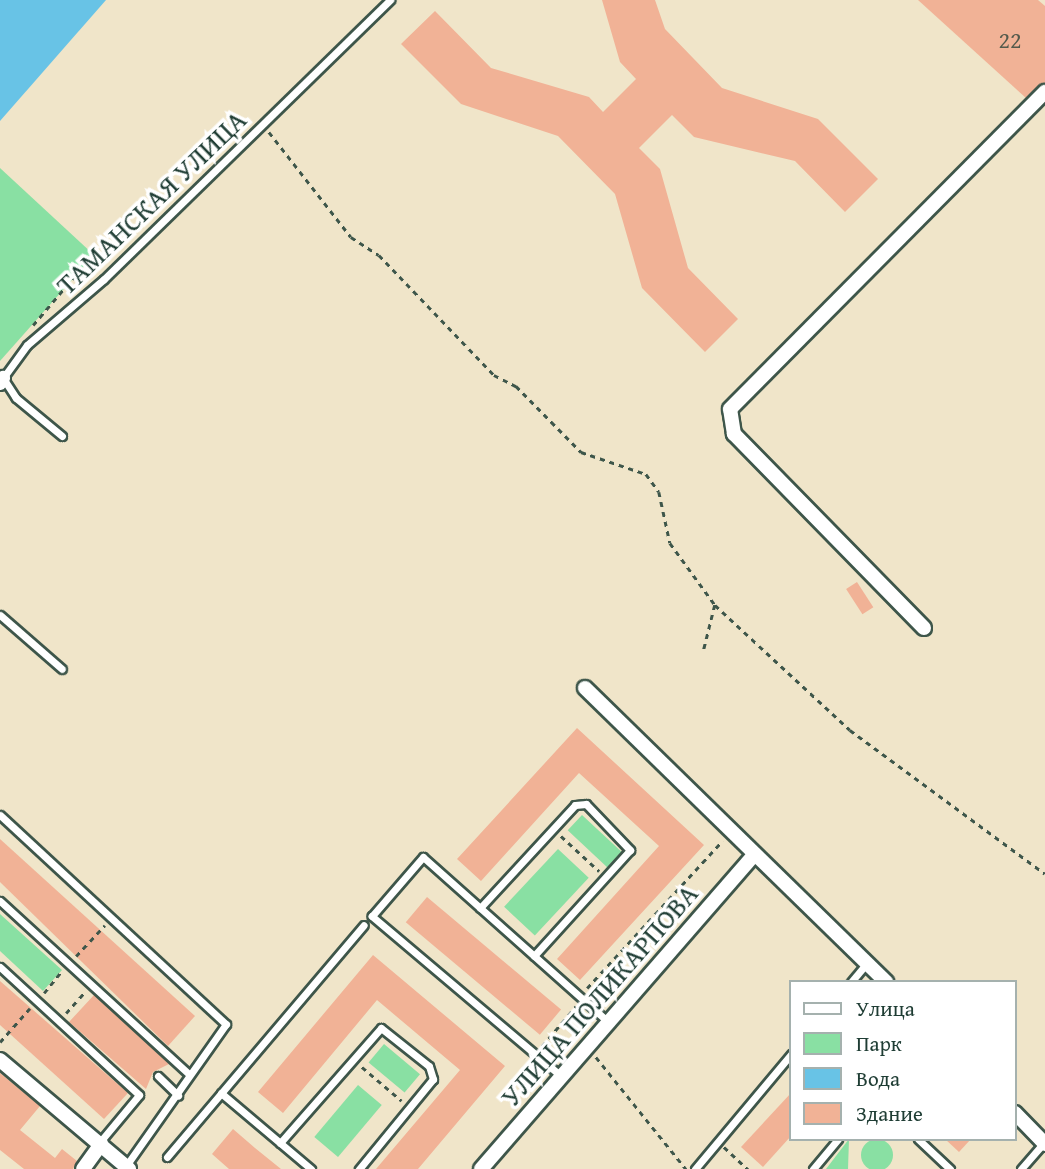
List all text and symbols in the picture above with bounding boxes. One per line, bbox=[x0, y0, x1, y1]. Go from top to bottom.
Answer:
house number: 22 bbox=[998, 26, 1022, 54]
street label: ТАМАНСКАЯ УЛИЦА bbox=[49, 103, 253, 301]
street label: УЛИЦА ПОЛИКАРПОВА bbox=[493, 877, 705, 1113]
legend bbox=[790, 980, 1017, 1141]
text: Улица bbox=[856, 993, 915, 1024]
text: Парк bbox=[856, 1028, 902, 1059]
text: Вода bbox=[856, 1063, 900, 1094]
text: Здание bbox=[856, 1098, 923, 1129]

